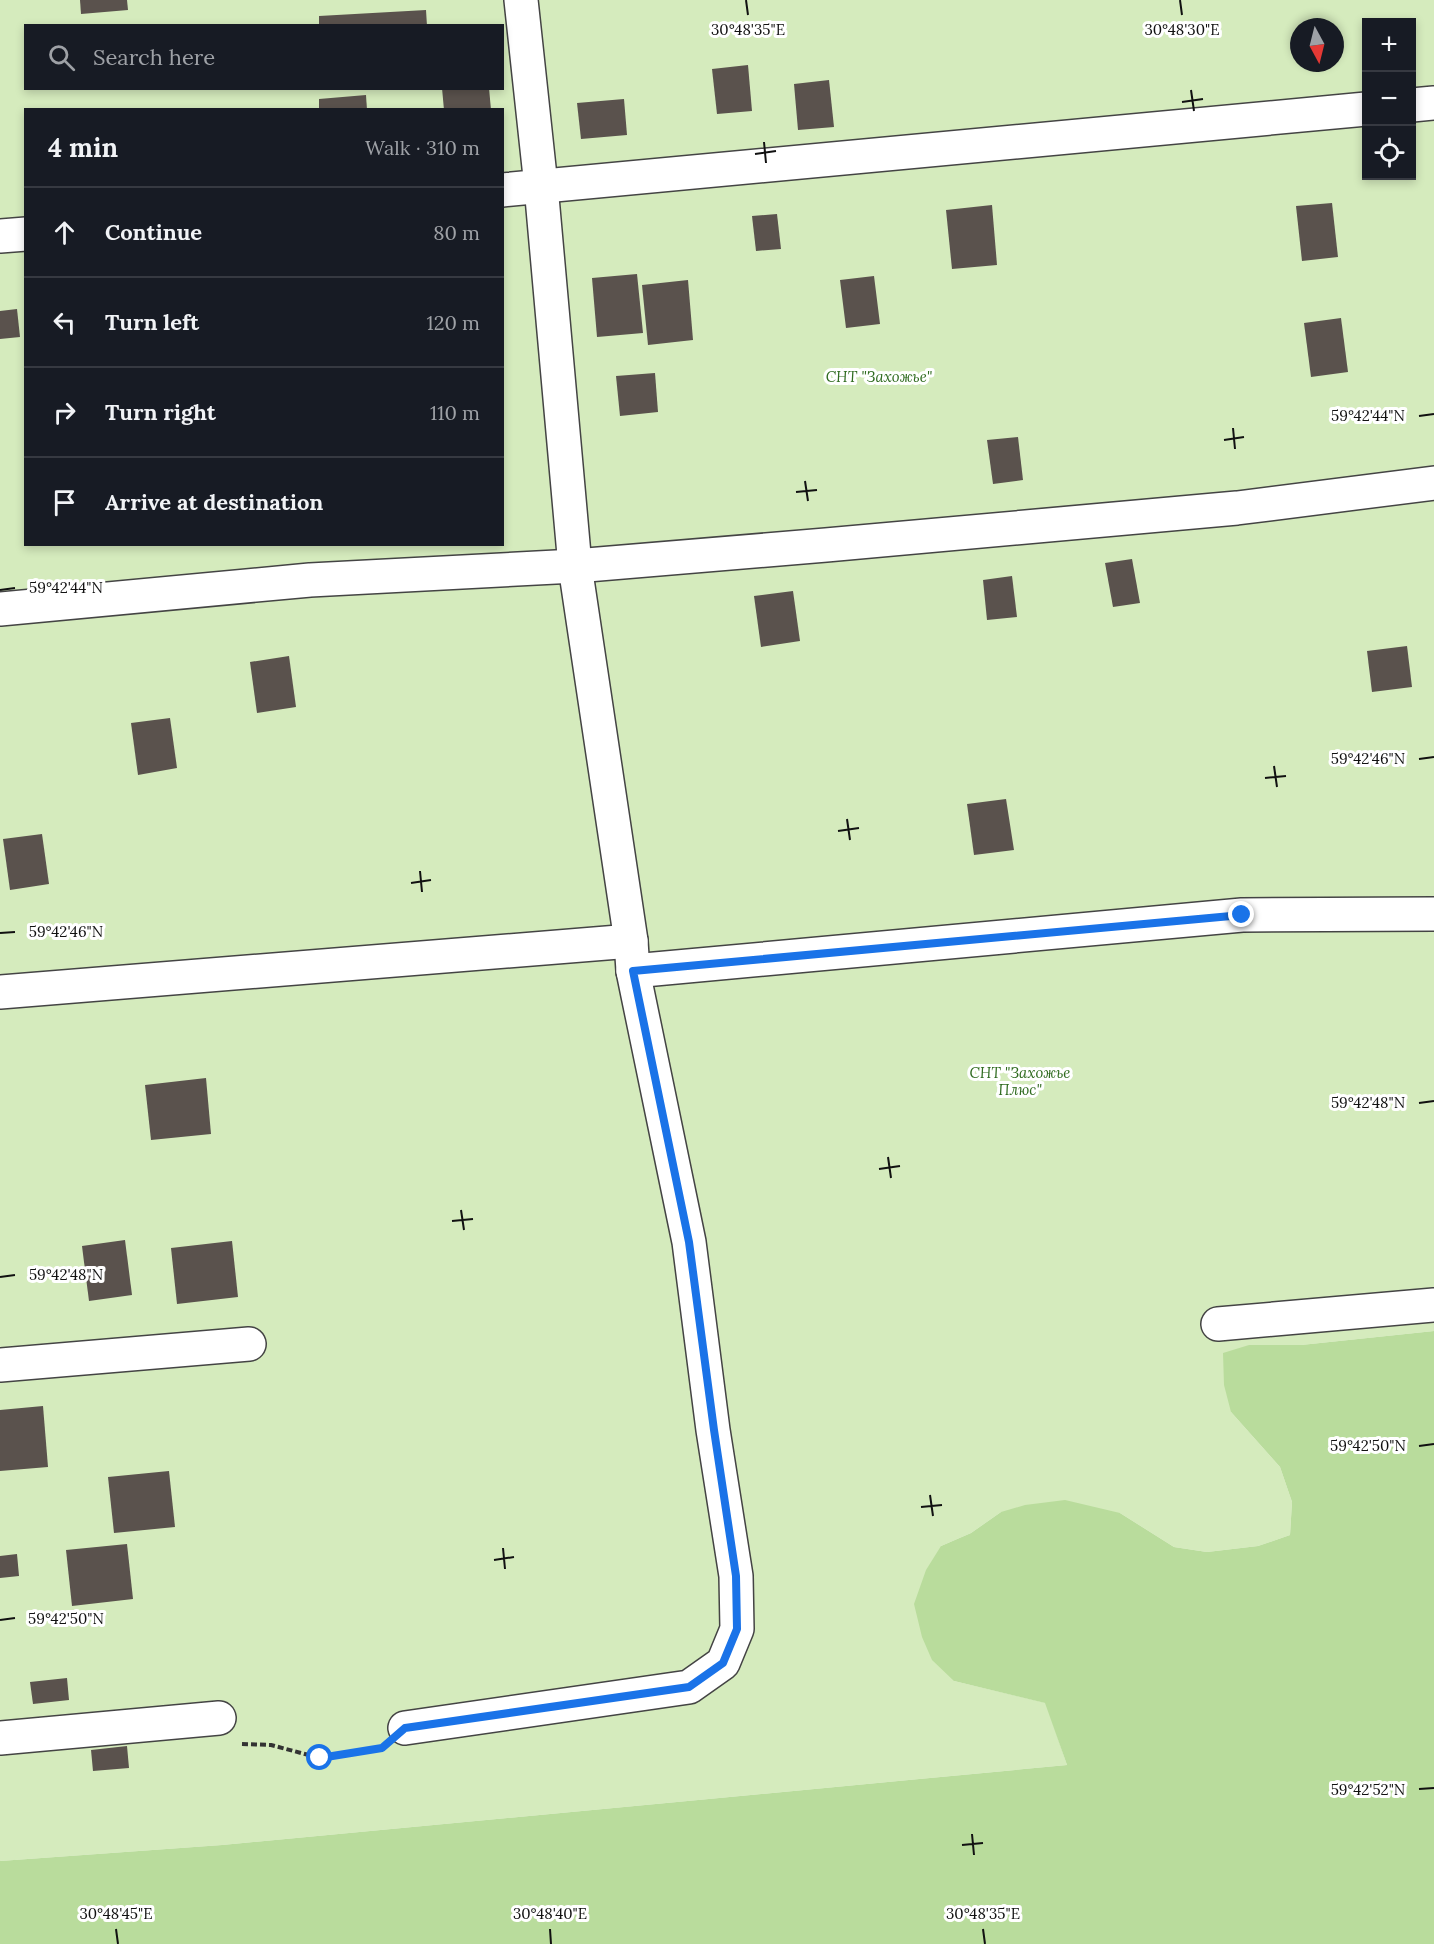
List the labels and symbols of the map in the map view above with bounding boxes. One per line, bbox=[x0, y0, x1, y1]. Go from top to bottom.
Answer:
north arrow bbox=[1290, 18, 1344, 72]
text: 30°48'35"E bbox=[711, 20, 785, 39]
text: 30°48'30"E bbox=[1144, 20, 1220, 39]
park label: СНТ "Захожье" bbox=[826, 367, 932, 386]
text: 59°42'44"N bbox=[1331, 406, 1405, 425]
text: 59°42'44"N bbox=[29, 578, 103, 597]
text: 59°42'46"N bbox=[1331, 749, 1405, 768]
route end bbox=[1228, 901, 1254, 927]
text: 59°42'46"N bbox=[29, 922, 103, 941]
park label: СНТ "Захожье Плюс" bbox=[969, 1063, 1071, 1099]
text: 59°42'48"N bbox=[1331, 1093, 1405, 1112]
text: 59°42'48"N bbox=[29, 1265, 103, 1284]
text: 59°42'50"N bbox=[1330, 1436, 1406, 1455]
text: 59°42'50"N bbox=[28, 1609, 104, 1628]
route start bbox=[306, 1744, 332, 1770]
text: 59°42'52"N bbox=[1331, 1780, 1405, 1799]
text: 30°48'45"E bbox=[79, 1904, 153, 1923]
text: 30°48'40"E bbox=[513, 1904, 587, 1923]
text: 30°48'35"E bbox=[946, 1904, 1020, 1923]

